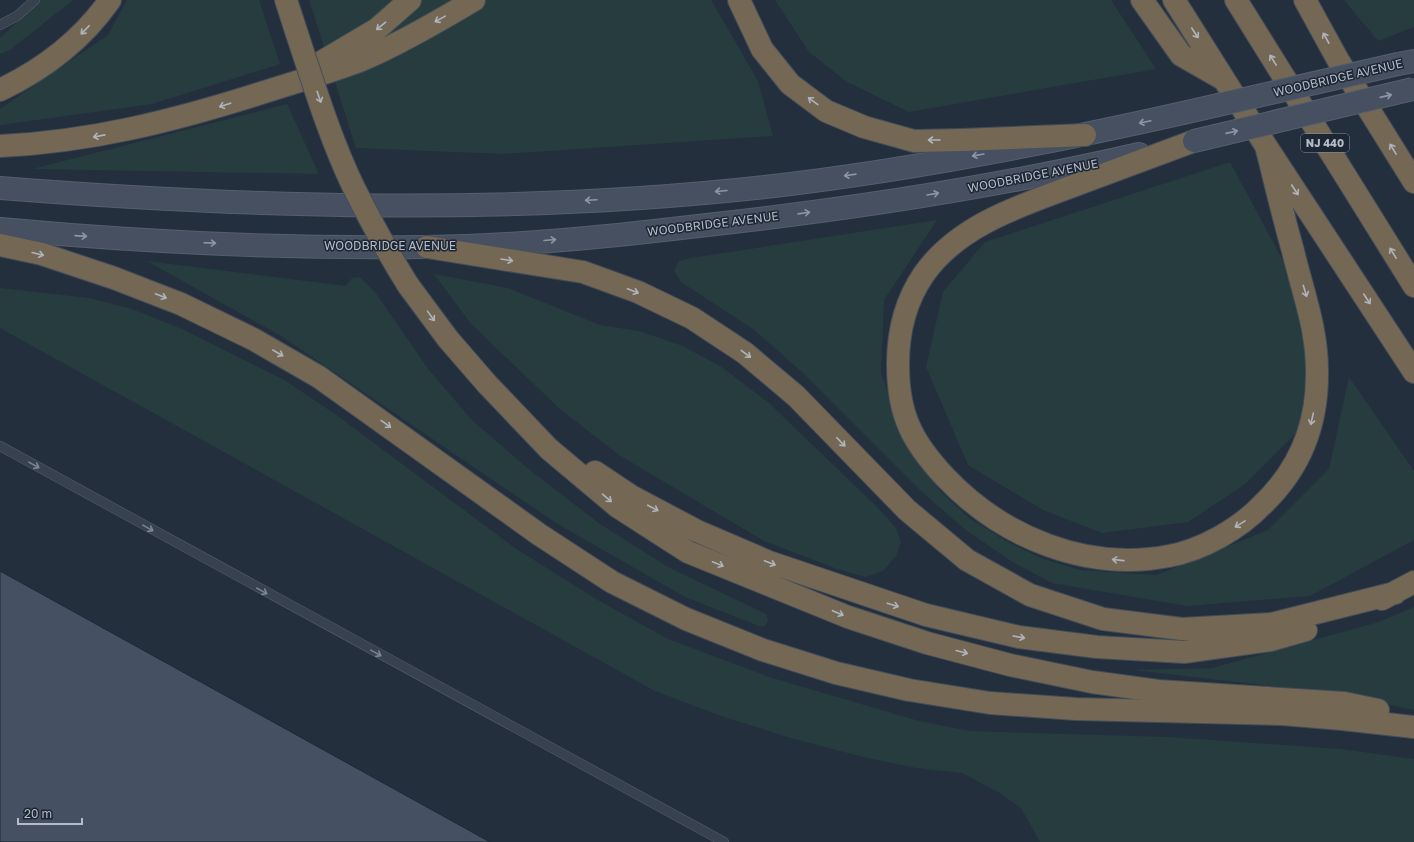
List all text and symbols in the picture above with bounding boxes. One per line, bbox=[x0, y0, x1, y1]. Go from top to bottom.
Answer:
one-way arrow bbox=[434, 16, 446, 23]
one-way arrow bbox=[375, 21, 386, 30]
one-way arrow bbox=[80, 25, 90, 35]
one-way arrow bbox=[1191, 27, 1199, 38]
one-way arrow bbox=[1322, 32, 1329, 44]
one-way arrow bbox=[1269, 54, 1278, 65]
street label: WOODBRIDGE AVENUE bbox=[1272, 55, 1404, 100]
one-way arrow bbox=[315, 91, 323, 103]
one-way arrow bbox=[1379, 91, 1392, 99]
one-way arrow bbox=[807, 97, 818, 105]
one-way arrow bbox=[219, 101, 231, 109]
one-way arrow bbox=[1139, 118, 1152, 126]
one-way arrow bbox=[1226, 128, 1239, 136]
one-way arrow bbox=[93, 132, 106, 140]
road number: NJ 440 bbox=[1301, 134, 1349, 152]
one-way arrow bbox=[928, 136, 941, 144]
one-way arrow bbox=[1389, 143, 1397, 155]
one-way arrow bbox=[972, 151, 985, 159]
street label: WOODBRIDGE AVENUE bbox=[967, 156, 1099, 195]
one-way arrow bbox=[844, 172, 857, 179]
one-way arrow bbox=[1291, 185, 1299, 196]
one-way arrow bbox=[715, 187, 728, 194]
one-way arrow bbox=[926, 190, 939, 198]
one-way arrow bbox=[585, 196, 598, 204]
street label: WOODBRIDGE AVENUE bbox=[646, 208, 779, 239]
one-way arrow bbox=[798, 209, 811, 217]
one-way arrow bbox=[74, 232, 87, 239]
one-way arrow bbox=[543, 237, 556, 244]
street label: WOODBRIDGE AVENUE bbox=[324, 238, 456, 253]
one-way arrow bbox=[203, 240, 216, 247]
one-way arrow bbox=[1389, 247, 1397, 259]
one-way arrow bbox=[31, 250, 44, 258]
one-way arrow bbox=[500, 256, 513, 264]
one-way arrow bbox=[1302, 285, 1309, 298]
one-way arrow bbox=[626, 287, 638, 295]
one-way arrow bbox=[154, 293, 166, 301]
one-way arrow bbox=[1363, 293, 1371, 304]
one-way arrow bbox=[427, 310, 436, 321]
one-way arrow bbox=[272, 349, 284, 357]
one-way arrow bbox=[740, 350, 751, 358]
one-way arrow bbox=[1307, 413, 1315, 426]
one-way arrow bbox=[380, 420, 391, 428]
one-way arrow bbox=[836, 437, 846, 447]
one-way arrow bbox=[28, 462, 40, 469]
one-way arrow bbox=[601, 493, 612, 502]
one-way arrow bbox=[646, 504, 658, 512]
one-way arrow bbox=[1235, 520, 1246, 528]
one-way arrow bbox=[142, 524, 154, 532]
one-way arrow bbox=[1112, 556, 1125, 564]
one-way arrow bbox=[764, 559, 776, 567]
one-way arrow bbox=[711, 561, 723, 568]
one-way arrow bbox=[256, 587, 268, 595]
one-way arrow bbox=[887, 601, 899, 609]
one-way arrow bbox=[832, 610, 844, 617]
one-way arrow bbox=[1012, 633, 1025, 641]
one-way arrow bbox=[370, 649, 382, 657]
one-way arrow bbox=[955, 649, 968, 656]
scale bar bbox=[18, 800, 82, 826]
text: 20 m bbox=[24, 806, 52, 821]

